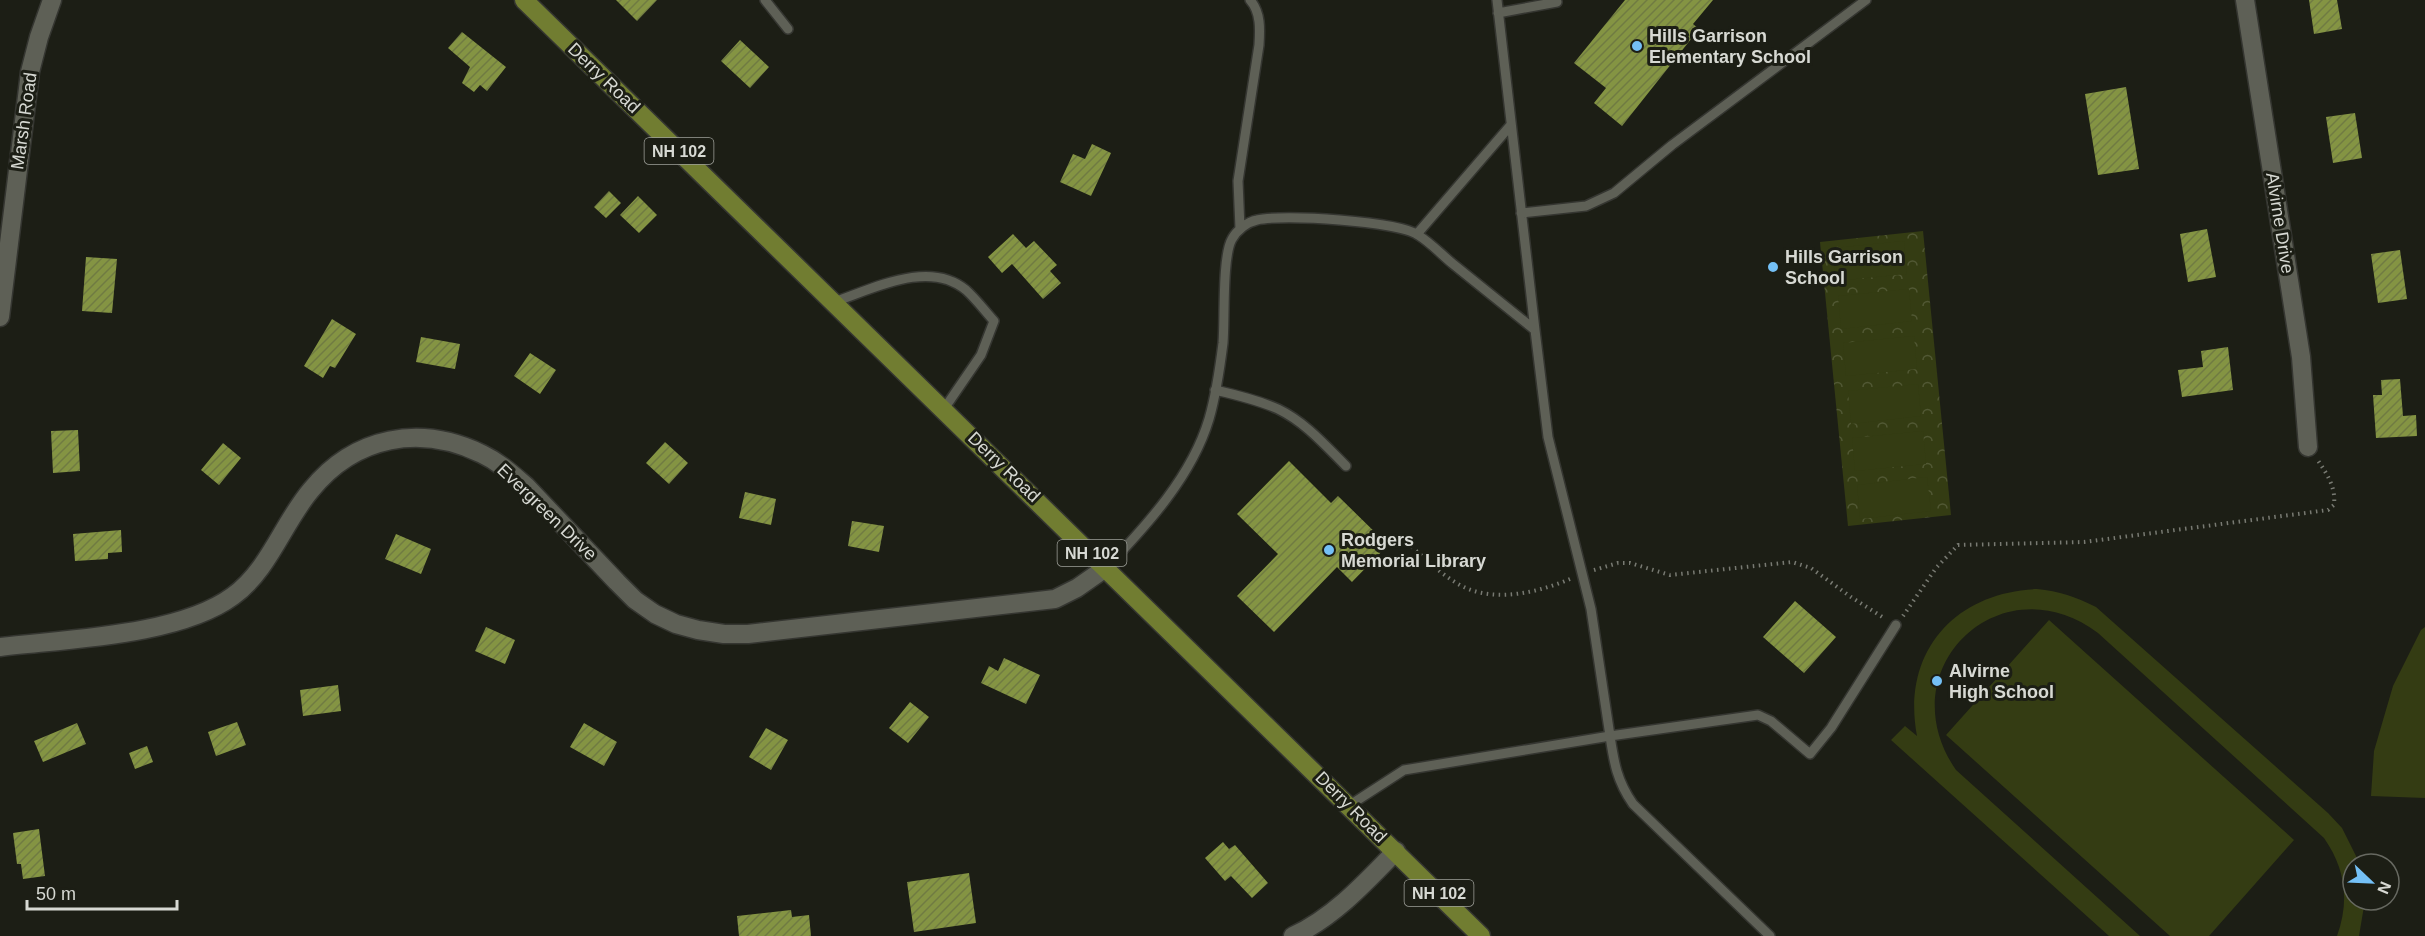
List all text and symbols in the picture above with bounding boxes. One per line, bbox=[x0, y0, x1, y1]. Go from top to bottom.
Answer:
place label: Hills Garrison Elementary School bbox=[1649, 26, 1811, 67]
street label: Derry Road bbox=[564, 39, 644, 117]
marker: Hills Garrison Elementary School bbox=[1630, 39, 1644, 53]
street label: Marsh Road bbox=[7, 71, 41, 171]
road number: NH 102 bbox=[644, 138, 714, 164]
street label: Alvirne Drive bbox=[2262, 171, 2298, 275]
place label: Hills Garrison School bbox=[1785, 247, 1903, 288]
marker: Hills Garrison School bbox=[1766, 260, 1780, 274]
street label: Derry Road bbox=[964, 428, 1044, 506]
street label: Evergreen Drive bbox=[493, 460, 601, 564]
place label: Rodgers Memorial Library bbox=[1341, 530, 1486, 571]
road number: NH 102 bbox=[1058, 540, 1126, 566]
marker: Rodgers Memorial Library bbox=[1322, 543, 1336, 557]
place label: Alvirne High School bbox=[1949, 661, 2054, 702]
marker: Alvirne High School bbox=[1930, 674, 1944, 688]
street label: Derry Road bbox=[1311, 767, 1391, 847]
north arrow bbox=[2341, 852, 2401, 912]
scale bar bbox=[27, 873, 177, 911]
text: N bbox=[2374, 879, 2394, 896]
road number: NH 102 bbox=[1404, 880, 1474, 906]
text: 50 m bbox=[36, 884, 76, 904]

